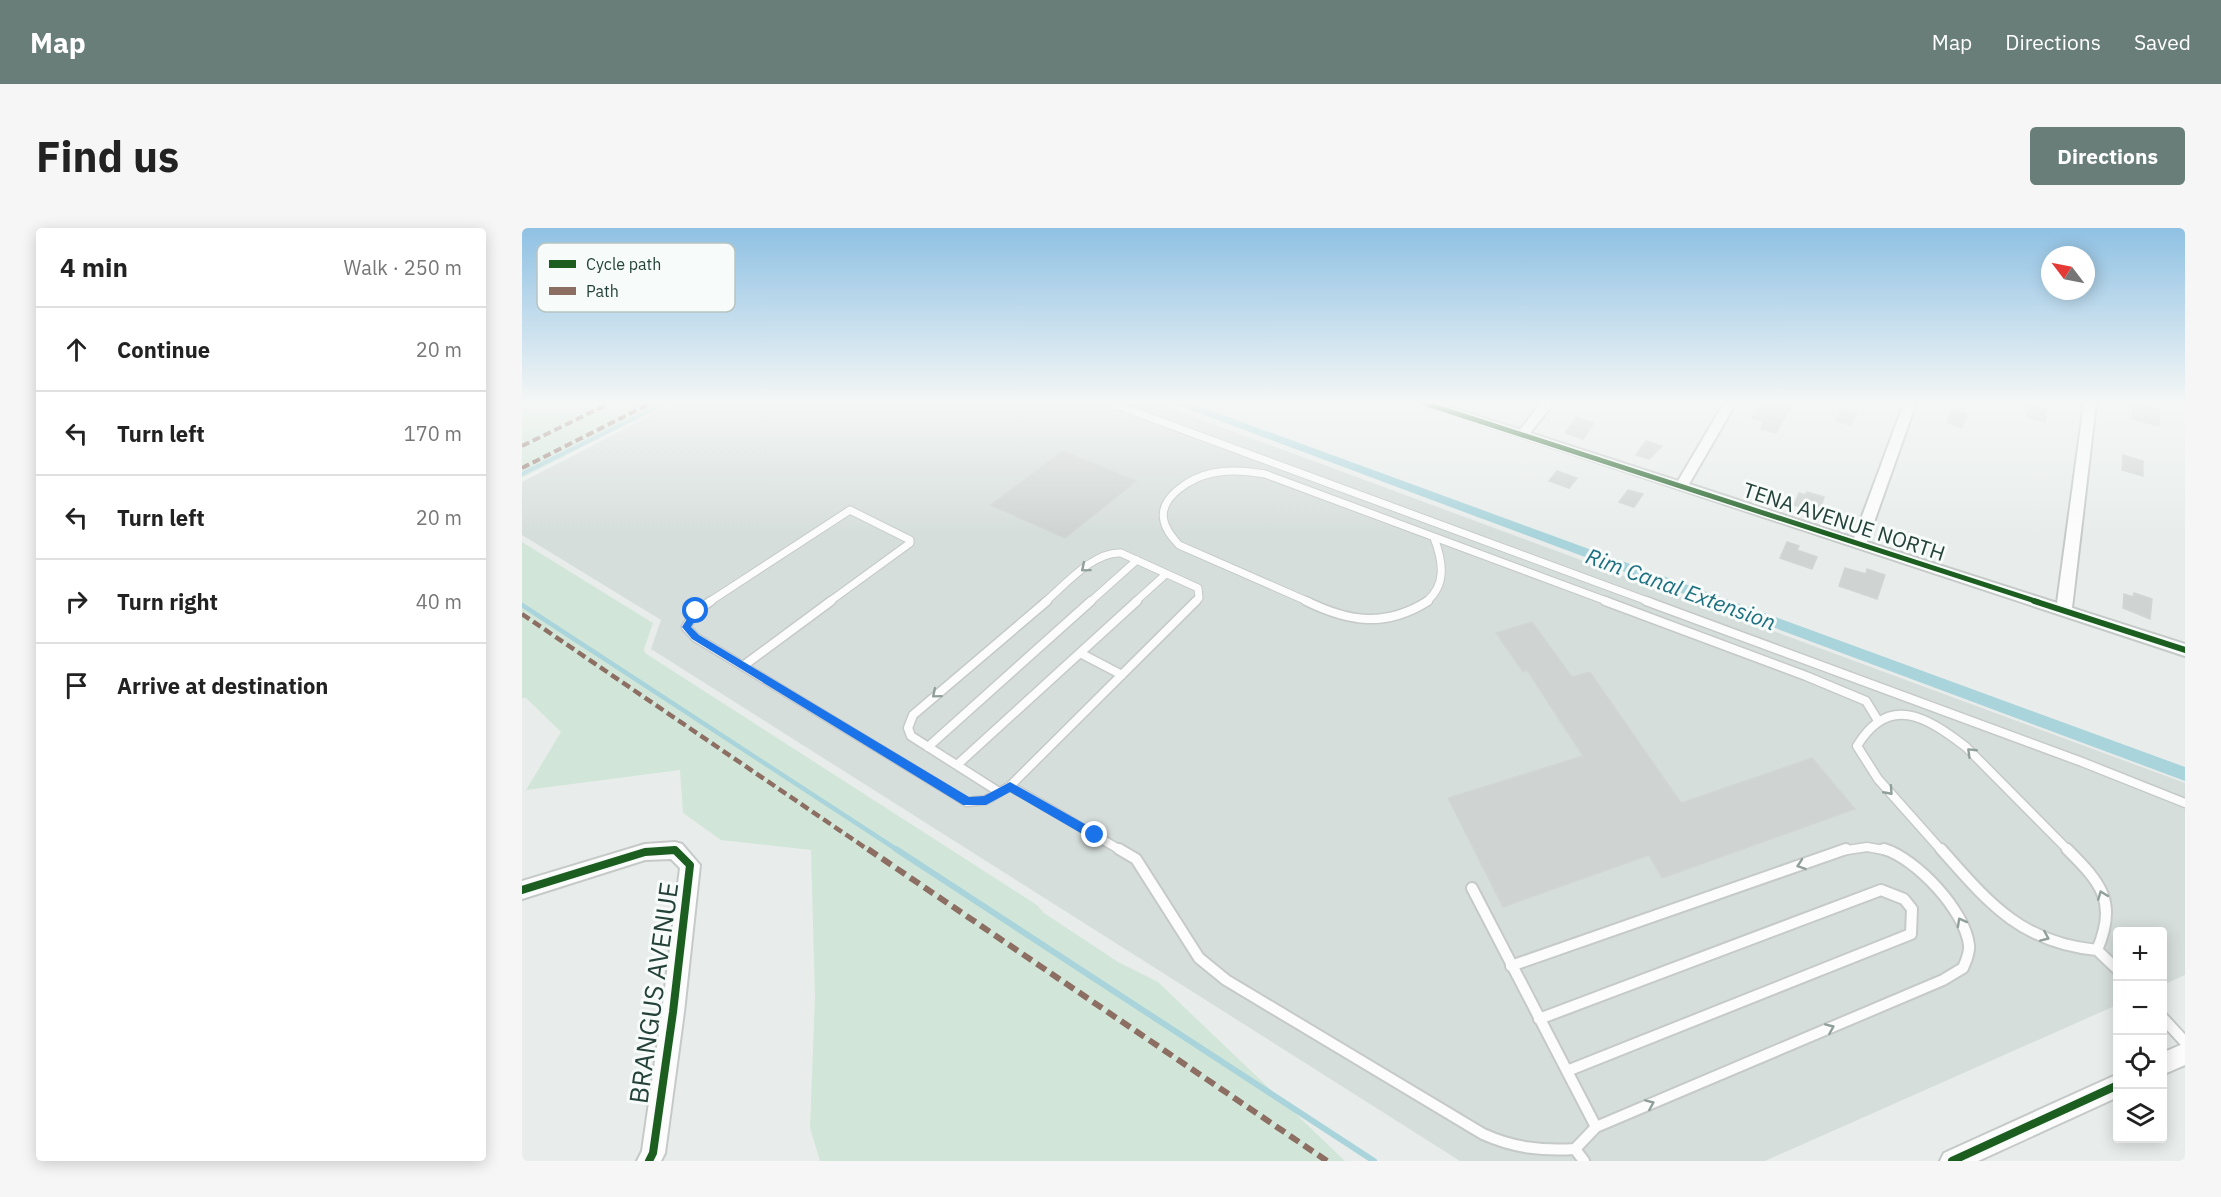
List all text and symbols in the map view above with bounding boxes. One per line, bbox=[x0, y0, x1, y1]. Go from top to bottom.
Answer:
text: Map bbox=[30, 24, 86, 61]
text: Map bbox=[1932, 28, 1972, 56]
text: Directions bbox=[2005, 28, 2101, 56]
text: Saved bbox=[2134, 28, 2191, 56]
button: Directions bbox=[2030, 127, 2185, 185]
text: Find us bbox=[36, 129, 179, 184]
legend bbox=[537, 243, 735, 312]
north arrow bbox=[2041, 246, 2095, 300]
text: 4 min bbox=[60, 250, 128, 284]
text: Walk · 250 m bbox=[344, 254, 462, 281]
text: Cycle path bbox=[586, 254, 661, 274]
text: Path bbox=[586, 281, 619, 301]
icon: ahead bbox=[60, 333, 93, 366]
text: Continue bbox=[117, 335, 210, 364]
text: 20 m bbox=[416, 336, 462, 363]
icon: left bbox=[60, 417, 93, 450]
text: Turn left bbox=[117, 419, 205, 448]
text: 170 m bbox=[404, 420, 462, 447]
street label: TENA AVENUE NORTH bbox=[1740, 475, 1949, 567]
icon: left bbox=[60, 501, 93, 534]
text: Turn left bbox=[117, 503, 205, 532]
text: 20 m bbox=[416, 504, 462, 531]
water label: Rim Canal Extension bbox=[1582, 541, 1780, 636]
one-way arrow bbox=[1081, 561, 1092, 572]
icon: right bbox=[60, 585, 93, 618]
text: Turn right bbox=[117, 587, 218, 616]
text: 40 m bbox=[416, 588, 462, 615]
route start bbox=[682, 597, 708, 623]
icon: arrive bbox=[60, 669, 93, 702]
text: Arrive at destination bbox=[117, 671, 328, 700]
one-way arrow bbox=[932, 687, 943, 698]
one-way arrow bbox=[1967, 748, 1977, 759]
one-way arrow bbox=[1882, 784, 1893, 795]
route end bbox=[1081, 821, 1107, 847]
one-way arrow bbox=[1796, 858, 1807, 871]
street label: BRANGUS AVENUE bbox=[621, 880, 685, 1106]
one-way arrow bbox=[2096, 890, 2109, 900]
one-way arrow bbox=[1957, 918, 1968, 929]
map controls bbox=[2113, 927, 2167, 1143]
button: + bbox=[2113, 927, 2167, 981]
one-way arrow bbox=[2038, 930, 2049, 942]
button: − bbox=[2113, 981, 2167, 1035]
one-way arrow bbox=[1823, 1023, 1834, 1035]
button: locate bbox=[2113, 1035, 2167, 1089]
button: layers bbox=[2113, 1089, 2167, 1143]
one-way arrow bbox=[1644, 1099, 1655, 1111]

